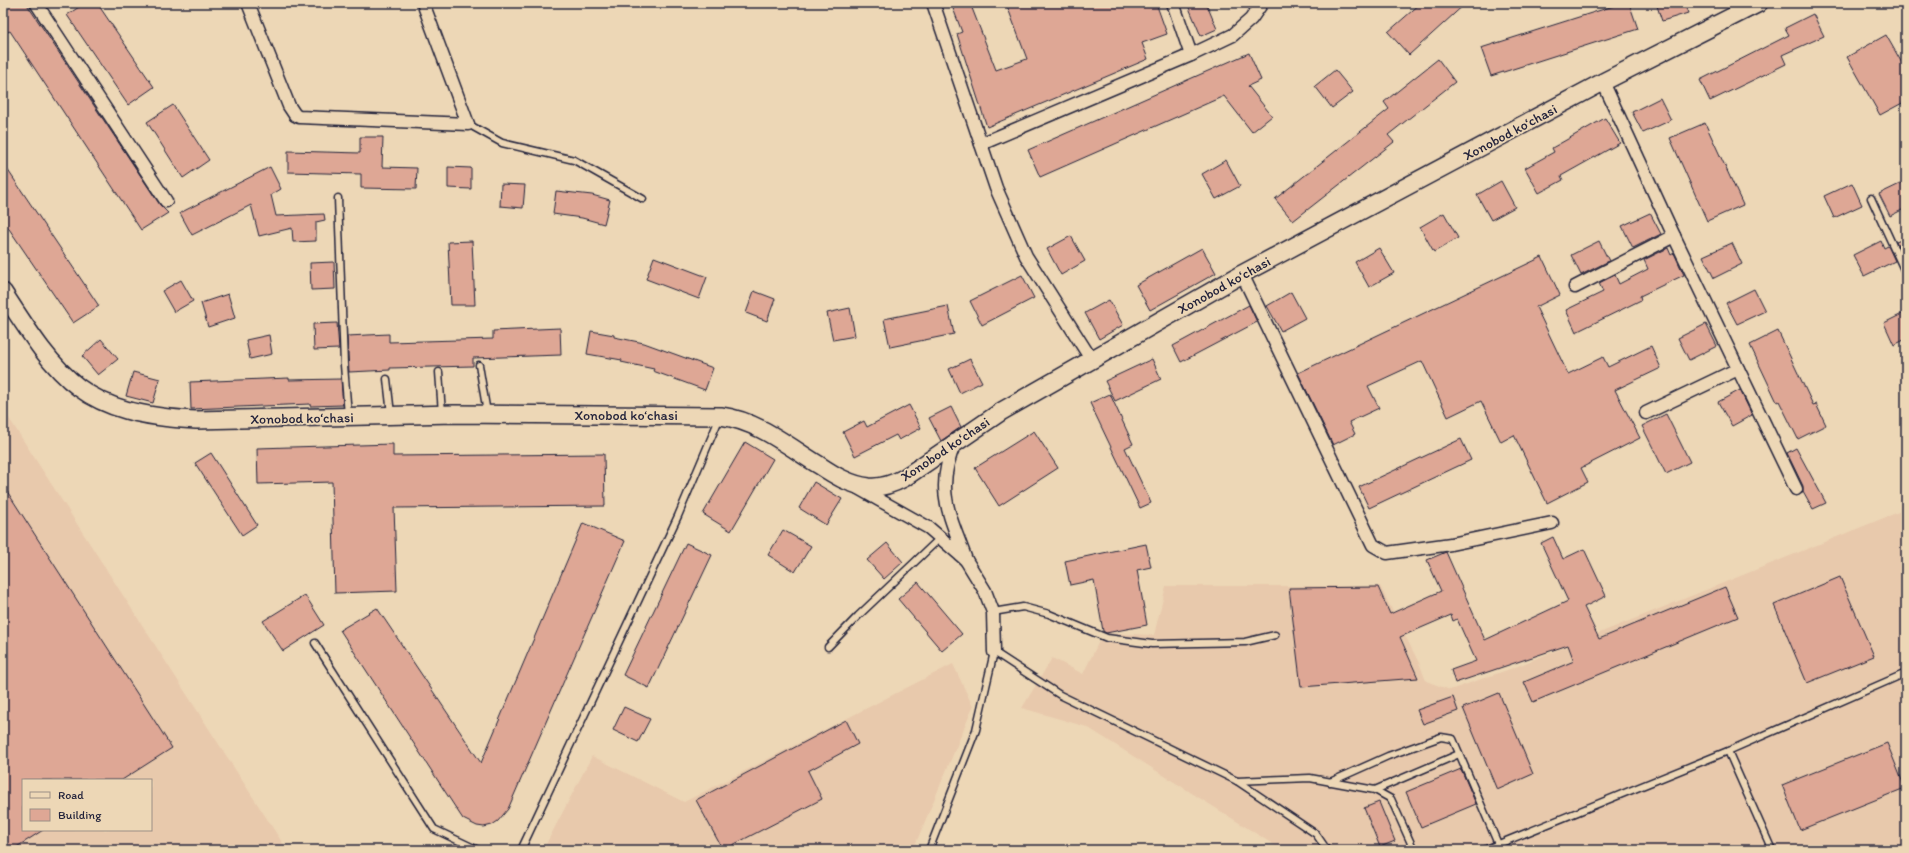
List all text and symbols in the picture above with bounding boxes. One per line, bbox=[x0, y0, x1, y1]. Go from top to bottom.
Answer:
street label: Xonobod koʻchasi bbox=[1461, 101, 1560, 164]
street label: Xonobod koʻchasi bbox=[1175, 253, 1274, 318]
street label: Xonobod koʻchasi bbox=[574, 407, 678, 424]
street label: Xonobod koʻchasi bbox=[250, 409, 354, 428]
street label: Xonobod koʻchasi bbox=[898, 413, 993, 485]
legend bbox=[22, 779, 152, 831]
text: Road bbox=[58, 788, 84, 802]
text: Building bbox=[58, 808, 102, 822]

